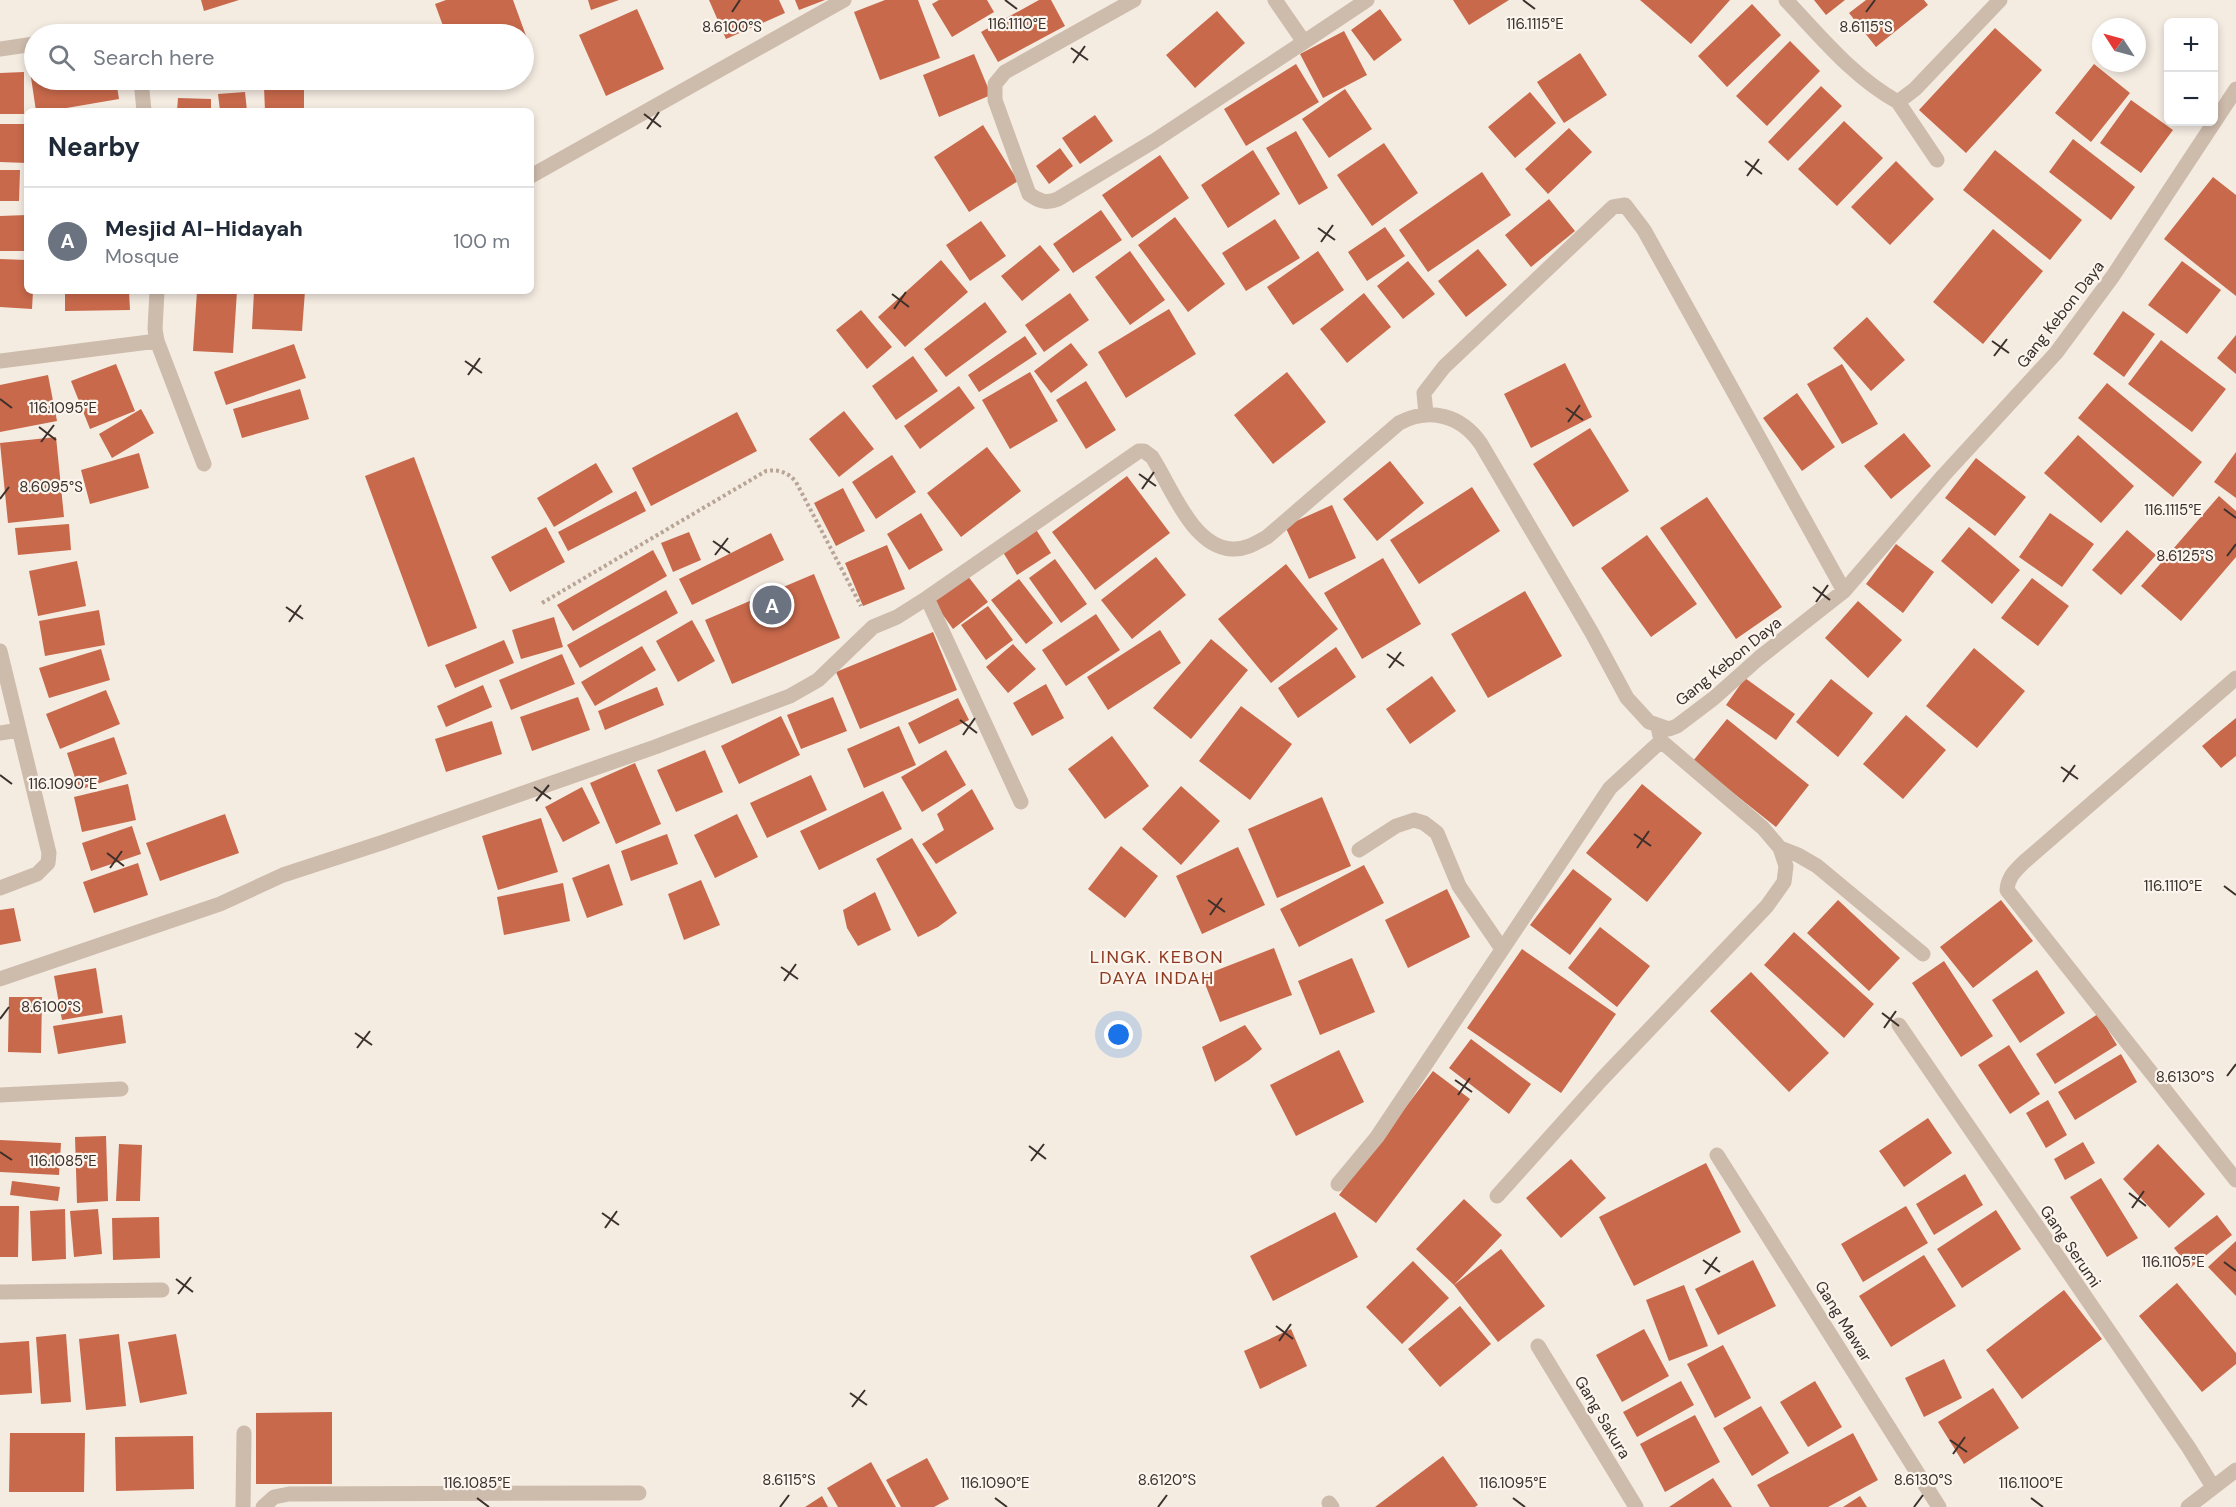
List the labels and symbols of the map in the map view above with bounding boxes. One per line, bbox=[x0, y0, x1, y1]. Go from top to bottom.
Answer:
text: 116.1110°E bbox=[988, 14, 1046, 34]
text: 116.1115°E bbox=[1506, 14, 1564, 34]
text: 8.6100°S bbox=[702, 17, 762, 37]
text: 8.6115°S bbox=[1839, 17, 1893, 37]
north arrow bbox=[2092, 18, 2146, 72]
street label: Gang Kebon Daya bbox=[2012, 256, 2109, 372]
text: 116.1095°E bbox=[29, 398, 97, 418]
text: 8.6095°S bbox=[19, 477, 83, 497]
text: 116.1115°E bbox=[2144, 500, 2202, 520]
text: 8.6125°S bbox=[2156, 546, 2214, 566]
pin: A bbox=[752, 582, 792, 628]
street label: Gang Kebon Daya bbox=[1671, 612, 1786, 711]
text: 116.1090°E bbox=[28, 774, 98, 794]
text: 116.1110°E bbox=[2144, 876, 2202, 896]
district label: LINGK. KEBON DAYA INDAH bbox=[1090, 945, 1224, 990]
text: 8.6100°S bbox=[21, 997, 81, 1017]
your location bbox=[1104, 1020, 1133, 1049]
text: 8.6130°S bbox=[2156, 1067, 2215, 1087]
text: 116.1085°E bbox=[29, 1151, 97, 1171]
street label: Gang Serumi bbox=[2035, 1201, 2106, 1291]
text: 116.1105°E bbox=[2141, 1252, 2205, 1272]
street label: Gang Mawar bbox=[1810, 1277, 1877, 1366]
street label: Gang Sakura bbox=[1570, 1372, 1636, 1463]
text: 8.6115°S bbox=[762, 1470, 816, 1490]
text: 8.6120°S bbox=[1138, 1470, 1196, 1490]
text: 8.6130°S bbox=[1894, 1470, 1953, 1490]
text: 116.1085°E bbox=[443, 1473, 511, 1493]
text: 116.1090°E bbox=[960, 1473, 1030, 1493]
text: 116.1095°E bbox=[1479, 1473, 1547, 1493]
text: 116.1100°E bbox=[1999, 1473, 2063, 1493]

